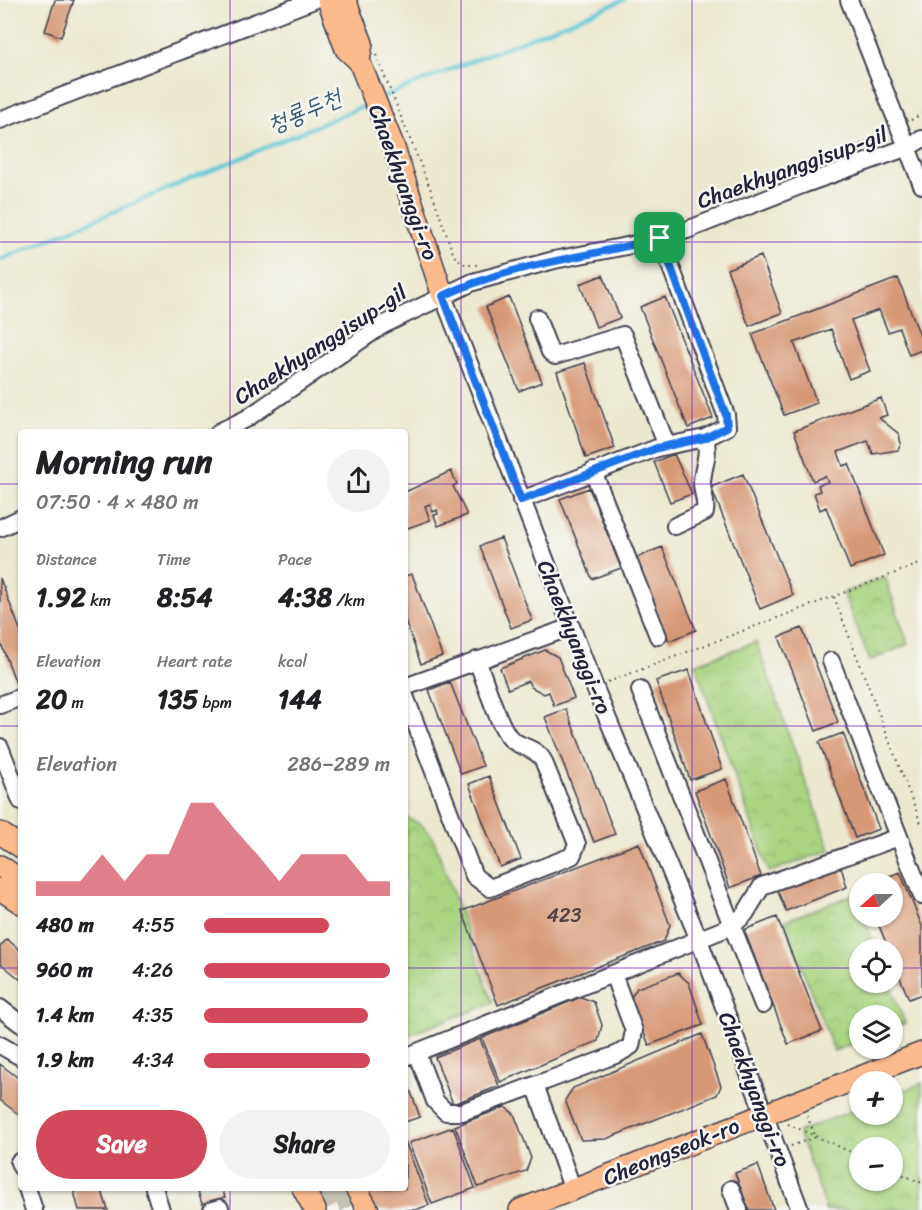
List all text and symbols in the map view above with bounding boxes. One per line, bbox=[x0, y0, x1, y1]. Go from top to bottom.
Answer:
water label: 청룡두천 bbox=[260, 76, 350, 145]
street label: Chaekhyanggi-ro bbox=[357, 99, 450, 266]
street label: Chaekhyanggisup-gil bbox=[691, 115, 894, 220]
pin bbox=[634, 212, 685, 263]
icon: arrive bbox=[643, 221, 676, 254]
street label: Chaekhyanggisup-gil bbox=[226, 273, 416, 415]
text: Morning run bbox=[36, 433, 212, 491]
button: share bbox=[327, 449, 390, 512]
text: 07:50 · 4 × 480 m bbox=[36, 485, 199, 520]
text: Distance bbox=[36, 545, 97, 574]
text: Time bbox=[157, 545, 191, 574]
text: Pace bbox=[278, 545, 312, 574]
street label: Chaekhyanggi-ro bbox=[526, 554, 623, 720]
text: 1.92 bbox=[36, 574, 86, 620]
text: 8:54 bbox=[157, 574, 213, 620]
text: 4:38 bbox=[278, 574, 332, 620]
text: km bbox=[86, 586, 111, 615]
text: /km bbox=[332, 586, 365, 615]
text: Elevation bbox=[36, 647, 101, 676]
text: Heart rate bbox=[157, 647, 232, 676]
text: kcal bbox=[278, 647, 307, 676]
text: 20 bbox=[36, 676, 67, 722]
text: 135 bbox=[157, 676, 198, 722]
text: 144 bbox=[278, 676, 322, 722]
text: m bbox=[67, 688, 84, 717]
text: bpm bbox=[198, 688, 232, 717]
text: Elevation bbox=[36, 747, 117, 782]
text: 286–289 m bbox=[287, 747, 390, 782]
north arrow bbox=[849, 873, 903, 927]
map controls bbox=[849, 873, 903, 1191]
house number: 423 bbox=[546, 898, 582, 933]
text: 480 m bbox=[36, 908, 94, 943]
text: 4:55 bbox=[132, 908, 175, 943]
button: locate bbox=[849, 939, 903, 993]
text: 960 m bbox=[36, 953, 93, 988]
text: 4:26 bbox=[132, 953, 173, 988]
text: 1.4 km bbox=[36, 998, 94, 1033]
text: 4:35 bbox=[132, 998, 174, 1033]
button: layers bbox=[849, 1005, 903, 1059]
street label: Chaekhyanggi-ro bbox=[707, 1006, 802, 1173]
text: 1.9 km bbox=[36, 1043, 94, 1078]
text: 4:34 bbox=[132, 1043, 174, 1078]
button: + bbox=[849, 1071, 903, 1125]
street label: Cheongseok-ro bbox=[597, 1106, 746, 1197]
button: Save bbox=[36, 1110, 207, 1179]
button: Share bbox=[219, 1110, 390, 1179]
button: − bbox=[849, 1137, 903, 1191]

